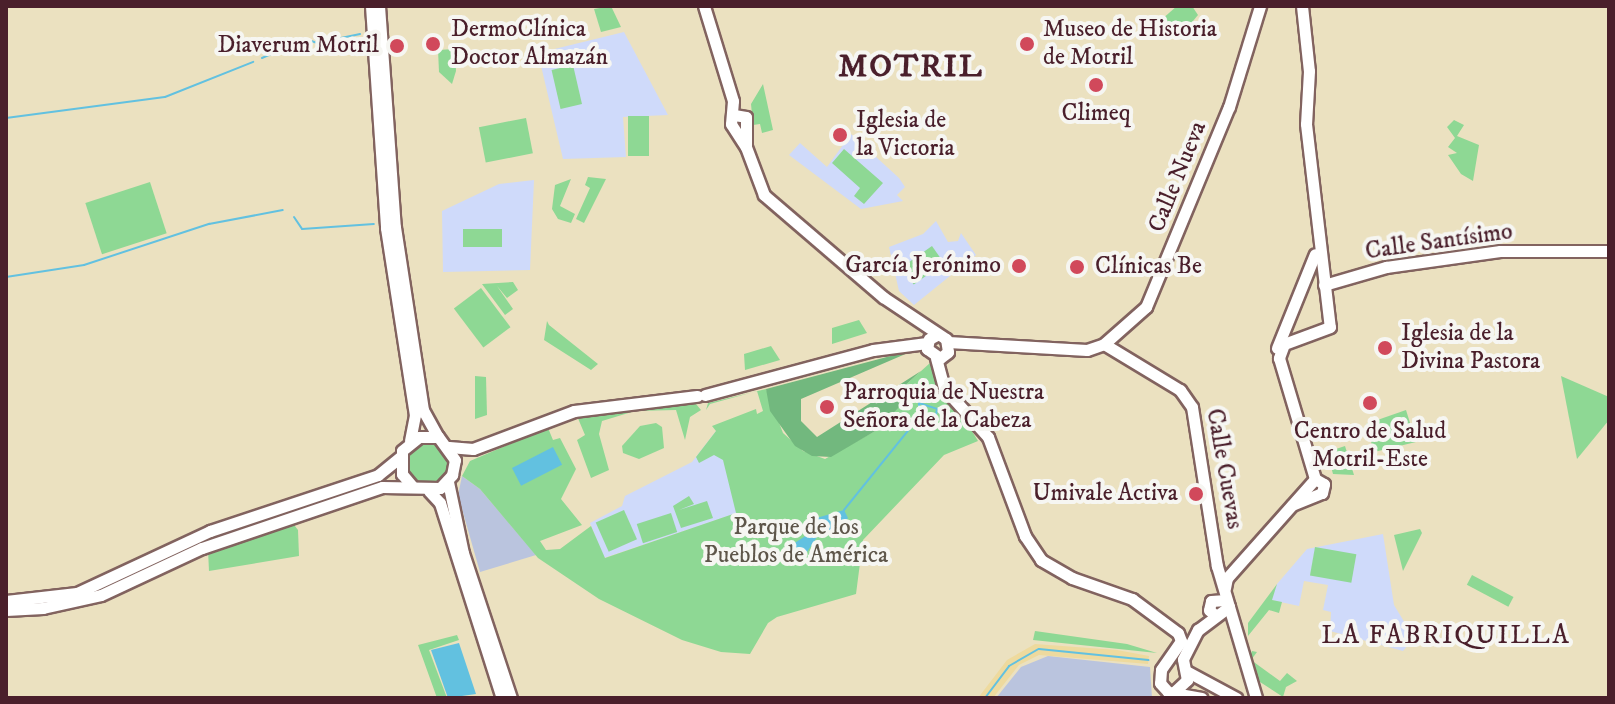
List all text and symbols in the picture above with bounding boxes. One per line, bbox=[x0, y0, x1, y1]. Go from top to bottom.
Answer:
place label: DermoClínica Doctor Almazán bbox=[451, 16, 608, 72]
place label: Museo de Historia de Motril bbox=[1043, 16, 1217, 72]
place label: Diaverum Motril bbox=[217, 32, 379, 60]
marker: DermoClínica Doctor Almazán bbox=[422, 33, 444, 55]
marker: Diaverum Motril bbox=[386, 35, 408, 57]
marker: Museo de Historia de Motril bbox=[1018, 35, 1036, 53]
district label: MOTRIL bbox=[838, 48, 984, 86]
marker: Climeq bbox=[1085, 74, 1107, 96]
place label: Climeq bbox=[1061, 100, 1131, 128]
place label: Iglesia de la Victoria bbox=[856, 107, 955, 163]
street label: Calle Nueva bbox=[1143, 117, 1213, 237]
marker: Iglesia de la Victoria bbox=[831, 126, 849, 144]
street label: Calle Santísimo bbox=[1363, 217, 1515, 267]
place label: García Jerónimo bbox=[845, 252, 1001, 280]
place label: Clínicas Be bbox=[1095, 253, 1202, 281]
marker: García Jerónimo bbox=[1008, 255, 1030, 277]
marker: Clínicas Be bbox=[1066, 256, 1088, 278]
place label: Iglesia de la Divina Pastora bbox=[1401, 320, 1540, 376]
marker: Iglesia de la Divina Pastora bbox=[1376, 339, 1394, 357]
place label: Parroquia de Nuestra Señora de la Cabeza bbox=[843, 379, 1044, 435]
marker: Centro de Salud Motril-Este bbox=[1359, 392, 1381, 414]
marker: Parroquia de Nuestra Señora de la Cabeza bbox=[818, 398, 836, 416]
street label: Calle Cuevas bbox=[1199, 407, 1249, 531]
place label: Centro de Salud Motril-Este bbox=[1294, 418, 1446, 474]
place label: Umivale Activa bbox=[1033, 480, 1178, 508]
marker: Umivale Activa bbox=[1185, 483, 1207, 505]
park label: Parque de los Pueblos de América bbox=[704, 514, 888, 570]
district label: LA FABRIQUILLA bbox=[1321, 620, 1571, 652]

